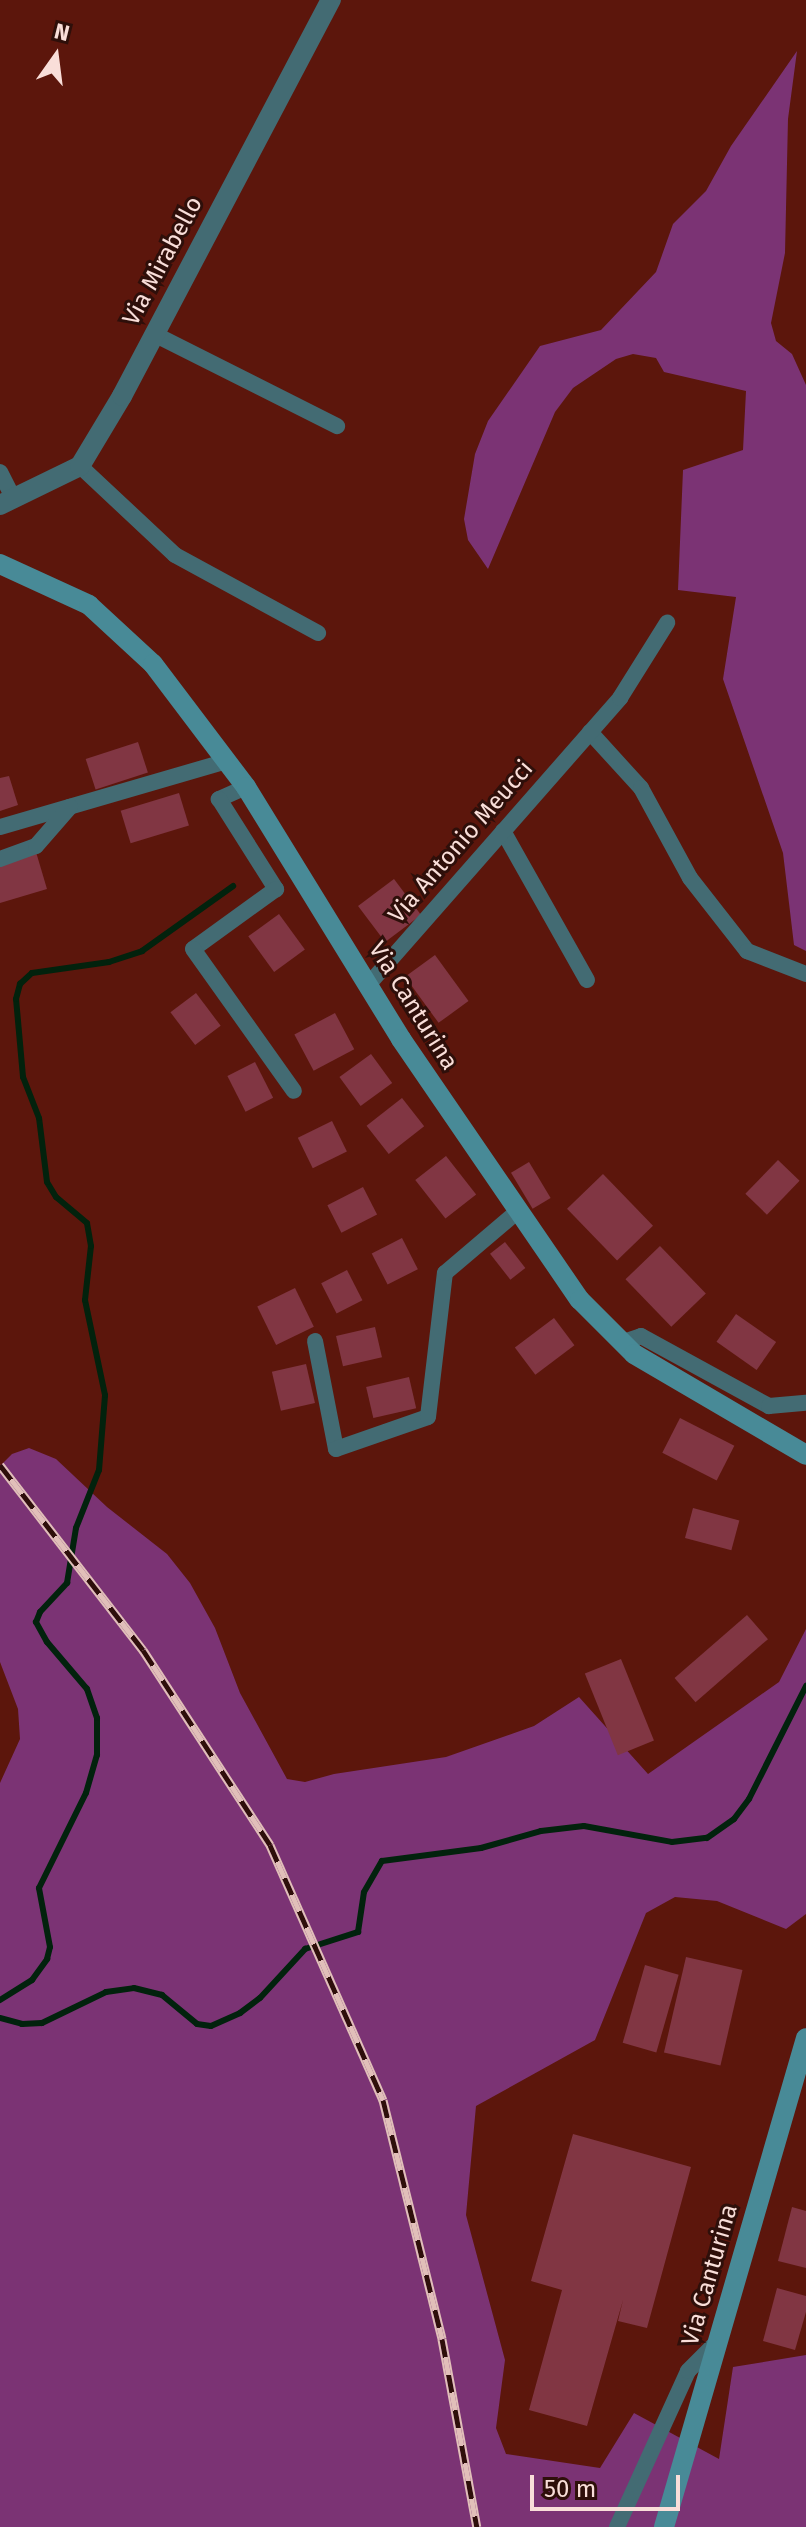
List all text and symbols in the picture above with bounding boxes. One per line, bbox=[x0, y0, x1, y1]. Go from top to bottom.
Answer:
north arrow bbox=[16, 16, 96, 96]
text: N bbox=[52, 17, 72, 47]
street label: Via Mirabello bbox=[117, 192, 209, 330]
street label: Via Antonio Meucci bbox=[383, 755, 539, 929]
street label: Via Canturina bbox=[362, 937, 464, 1075]
street label: Via Canturina bbox=[676, 2201, 744, 2349]
scale bar bbox=[534, 2459, 684, 2509]
text: 50 m bbox=[544, 2475, 596, 2503]

